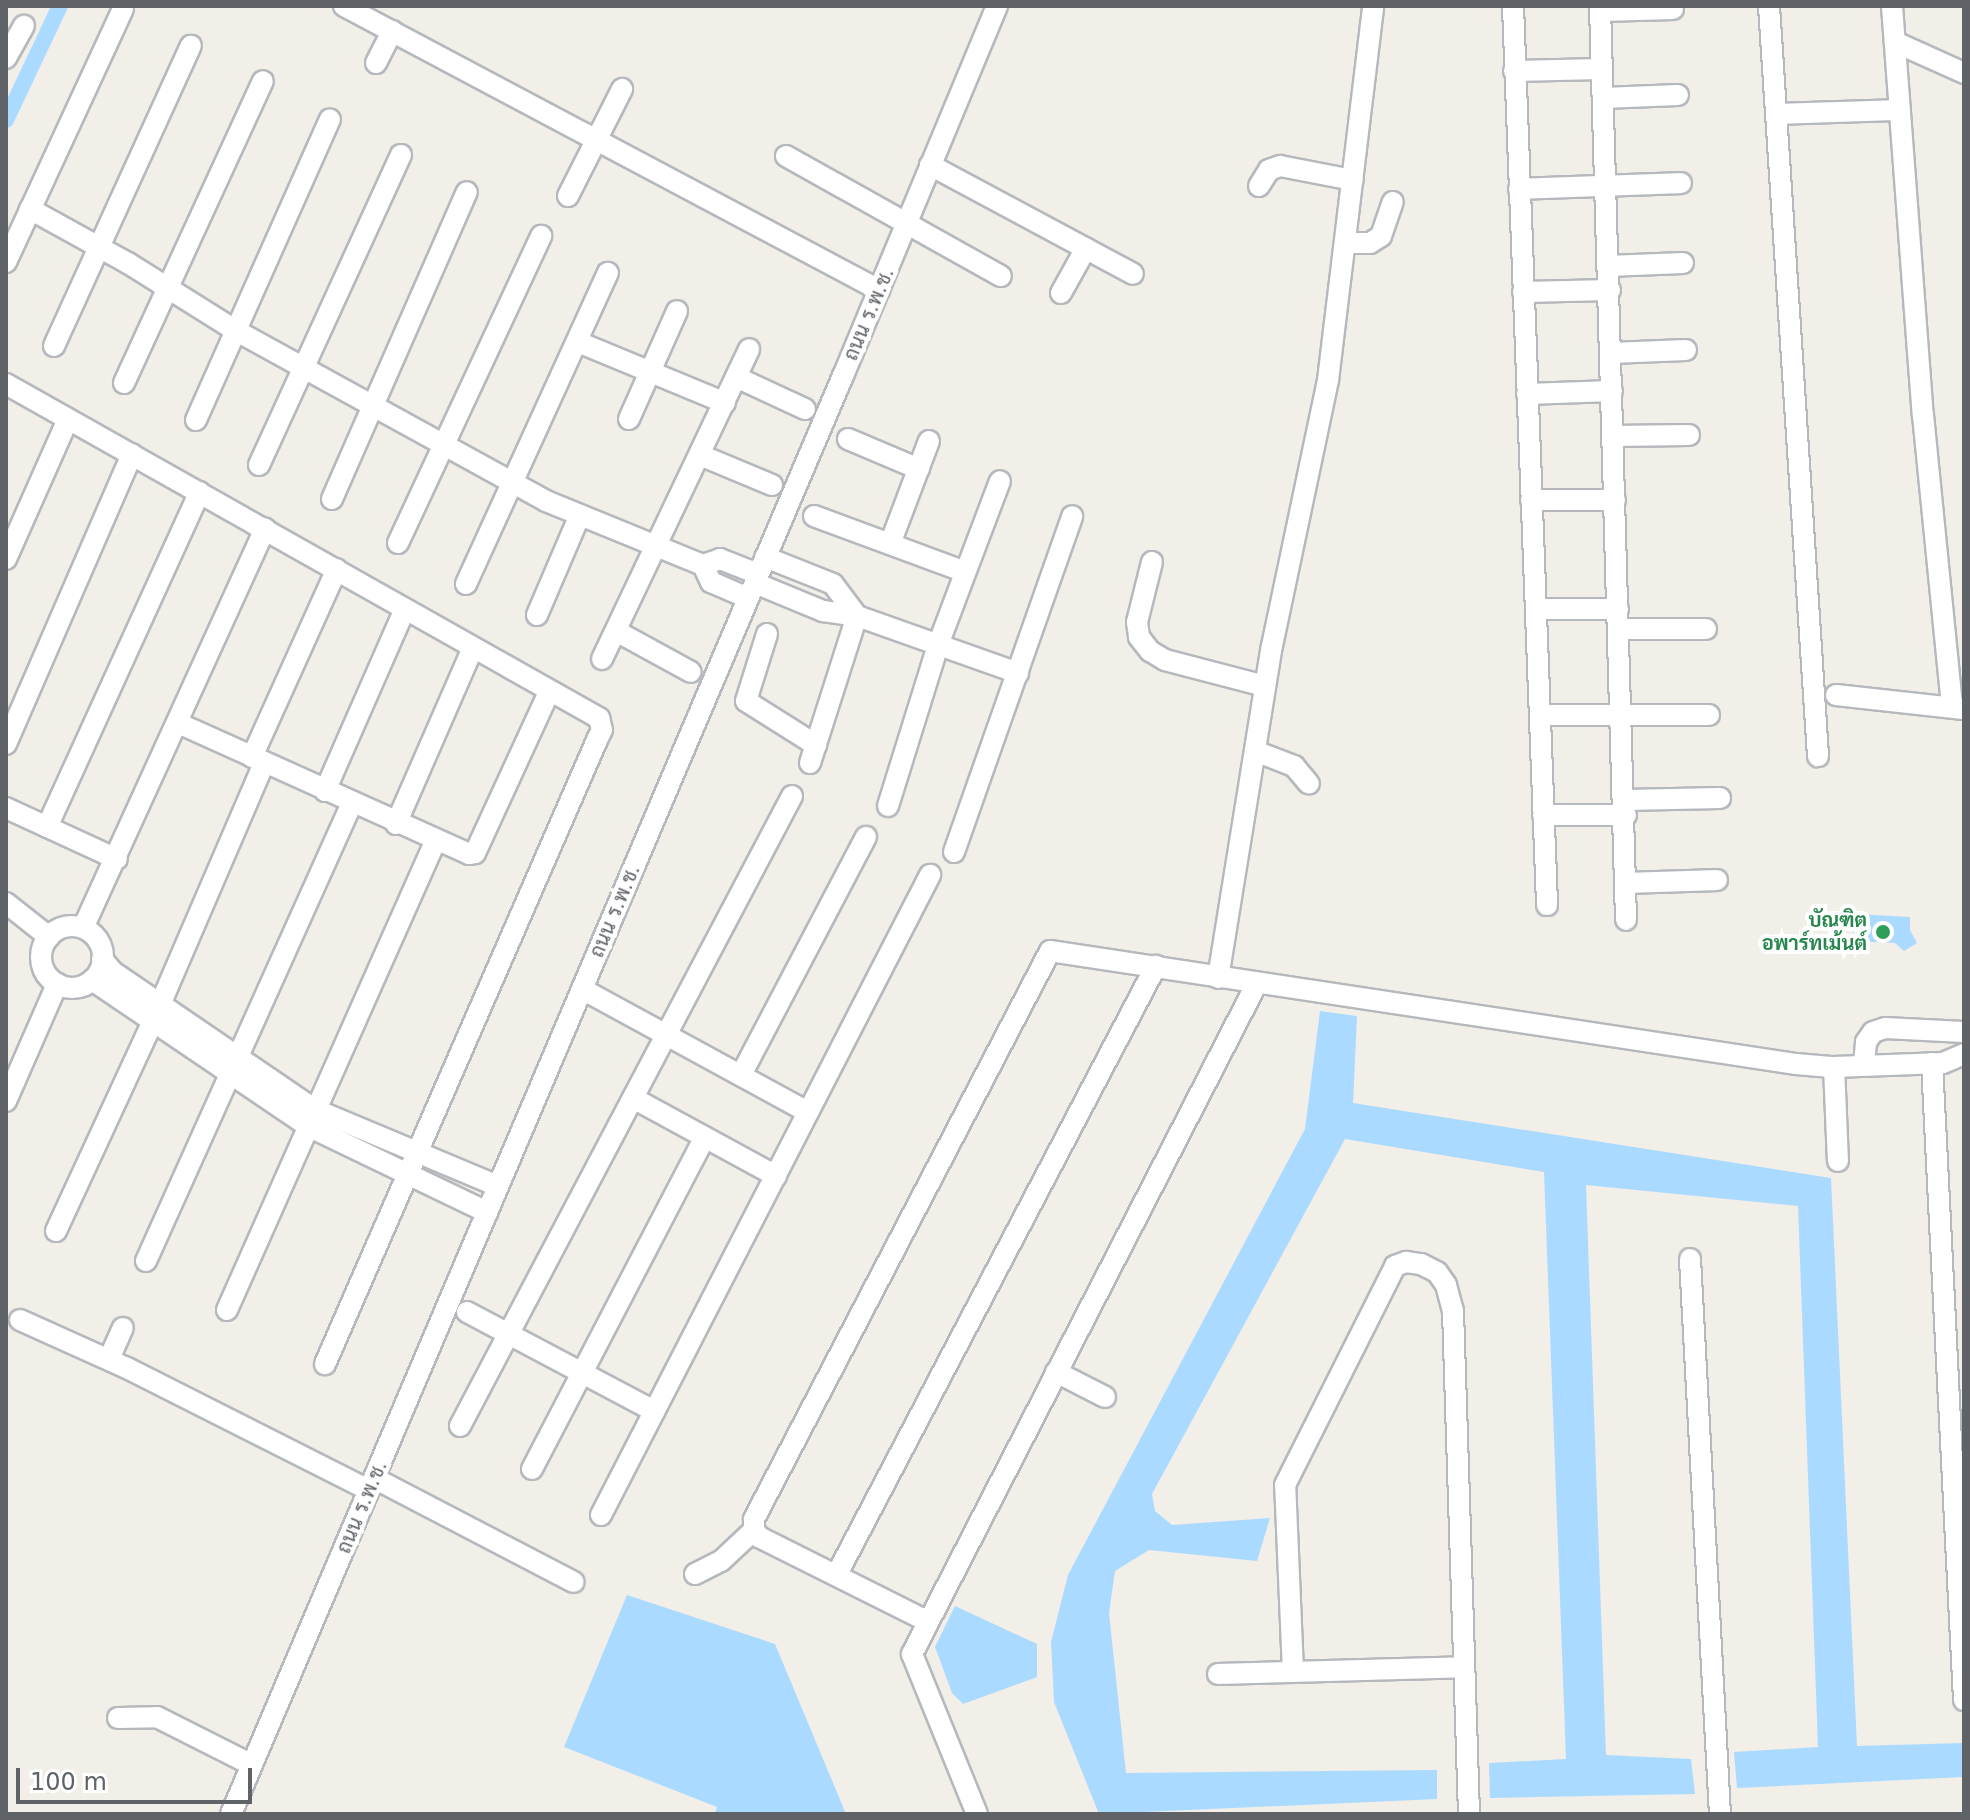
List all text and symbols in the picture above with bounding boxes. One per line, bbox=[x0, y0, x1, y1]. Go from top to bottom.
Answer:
street label: ถนน ร.พ.ช. bbox=[839, 264, 899, 364]
street label: ถนน ร.พ.ช. bbox=[585, 861, 645, 961]
place label: บัณฑิต อพาร์ทเม้นต์ bbox=[1762, 908, 1867, 955]
marker: บัณฑิต อพาร์ทเม้นต์ bbox=[1874, 923, 1892, 941]
street label: ถนน ร.พ.ช. bbox=[332, 1457, 392, 1557]
scale bar bbox=[20, 1752, 256, 1802]
text: 100 m bbox=[30, 1768, 107, 1796]

